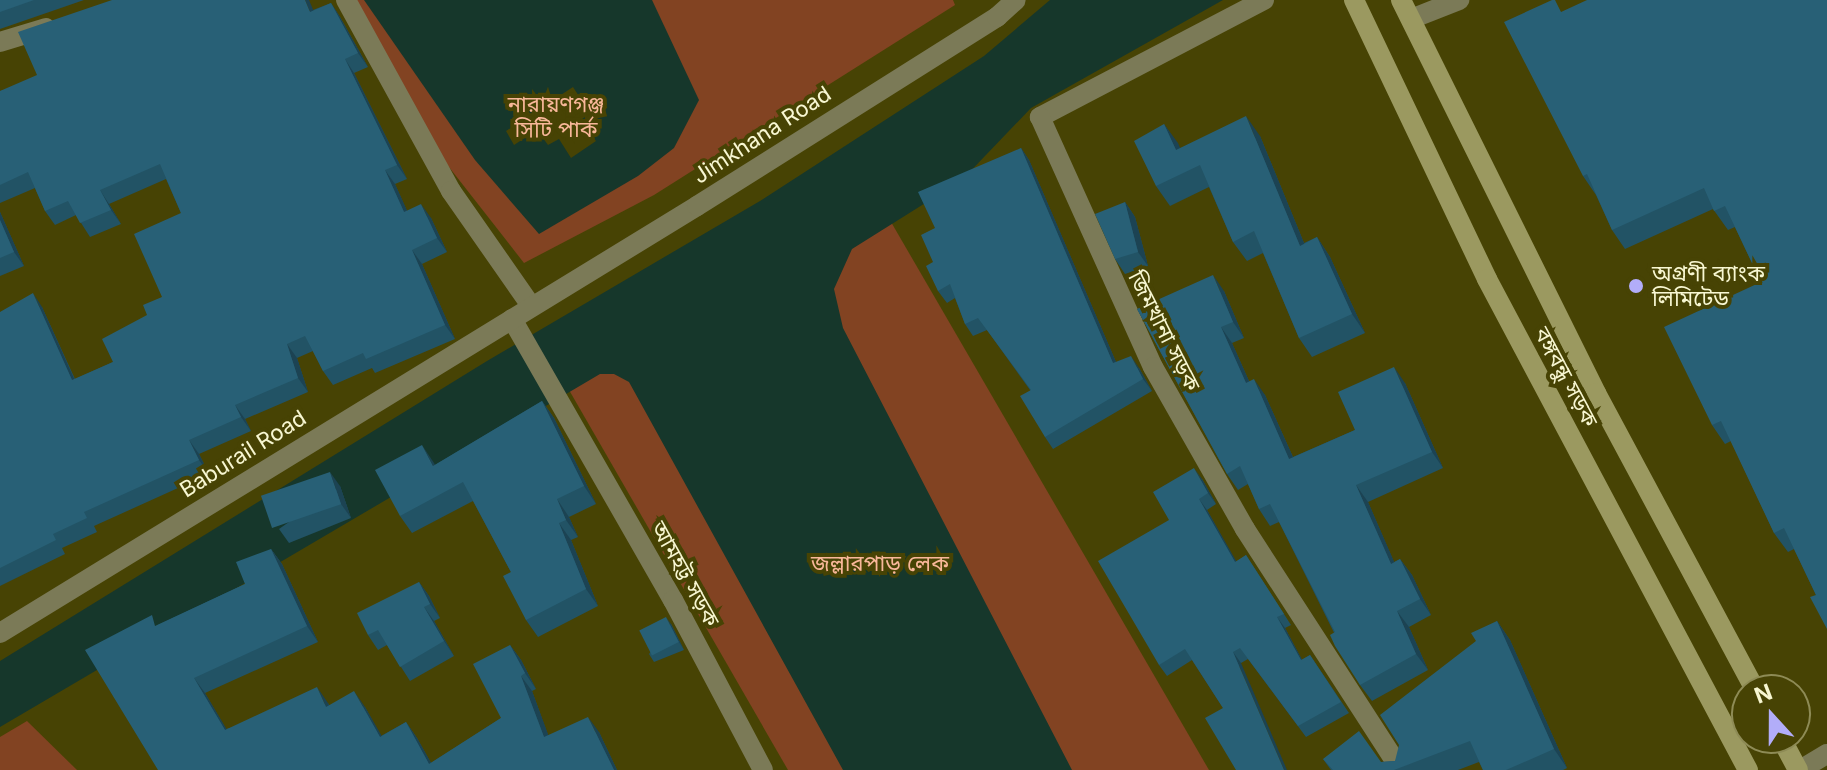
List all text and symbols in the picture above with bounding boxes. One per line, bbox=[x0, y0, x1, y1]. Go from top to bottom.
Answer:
street label: Jimkhana Road bbox=[688, 81, 836, 189]
park label: নারায়ণগঞ্জ সিটি পার্ক bbox=[508, 91, 604, 142]
place label: অগ্রণী ব্যাংক লিমিটেড bbox=[1652, 260, 1765, 312]
street label: জিমখানা সড়ক bbox=[1122, 267, 1206, 395]
marker: অগ্রণী ব্যাংক লিমিটেড bbox=[1627, 277, 1645, 295]
street label: বঙ্গবন্ধু সড়ক bbox=[1529, 322, 1603, 432]
street label: Baburail Road bbox=[175, 405, 311, 503]
street label: আমহট্ট সড়ক bbox=[645, 517, 725, 631]
park label: জল্লারপাড় লেক bbox=[811, 551, 949, 577]
north arrow bbox=[1731, 674, 1811, 754]
text: N bbox=[1751, 678, 1776, 709]

